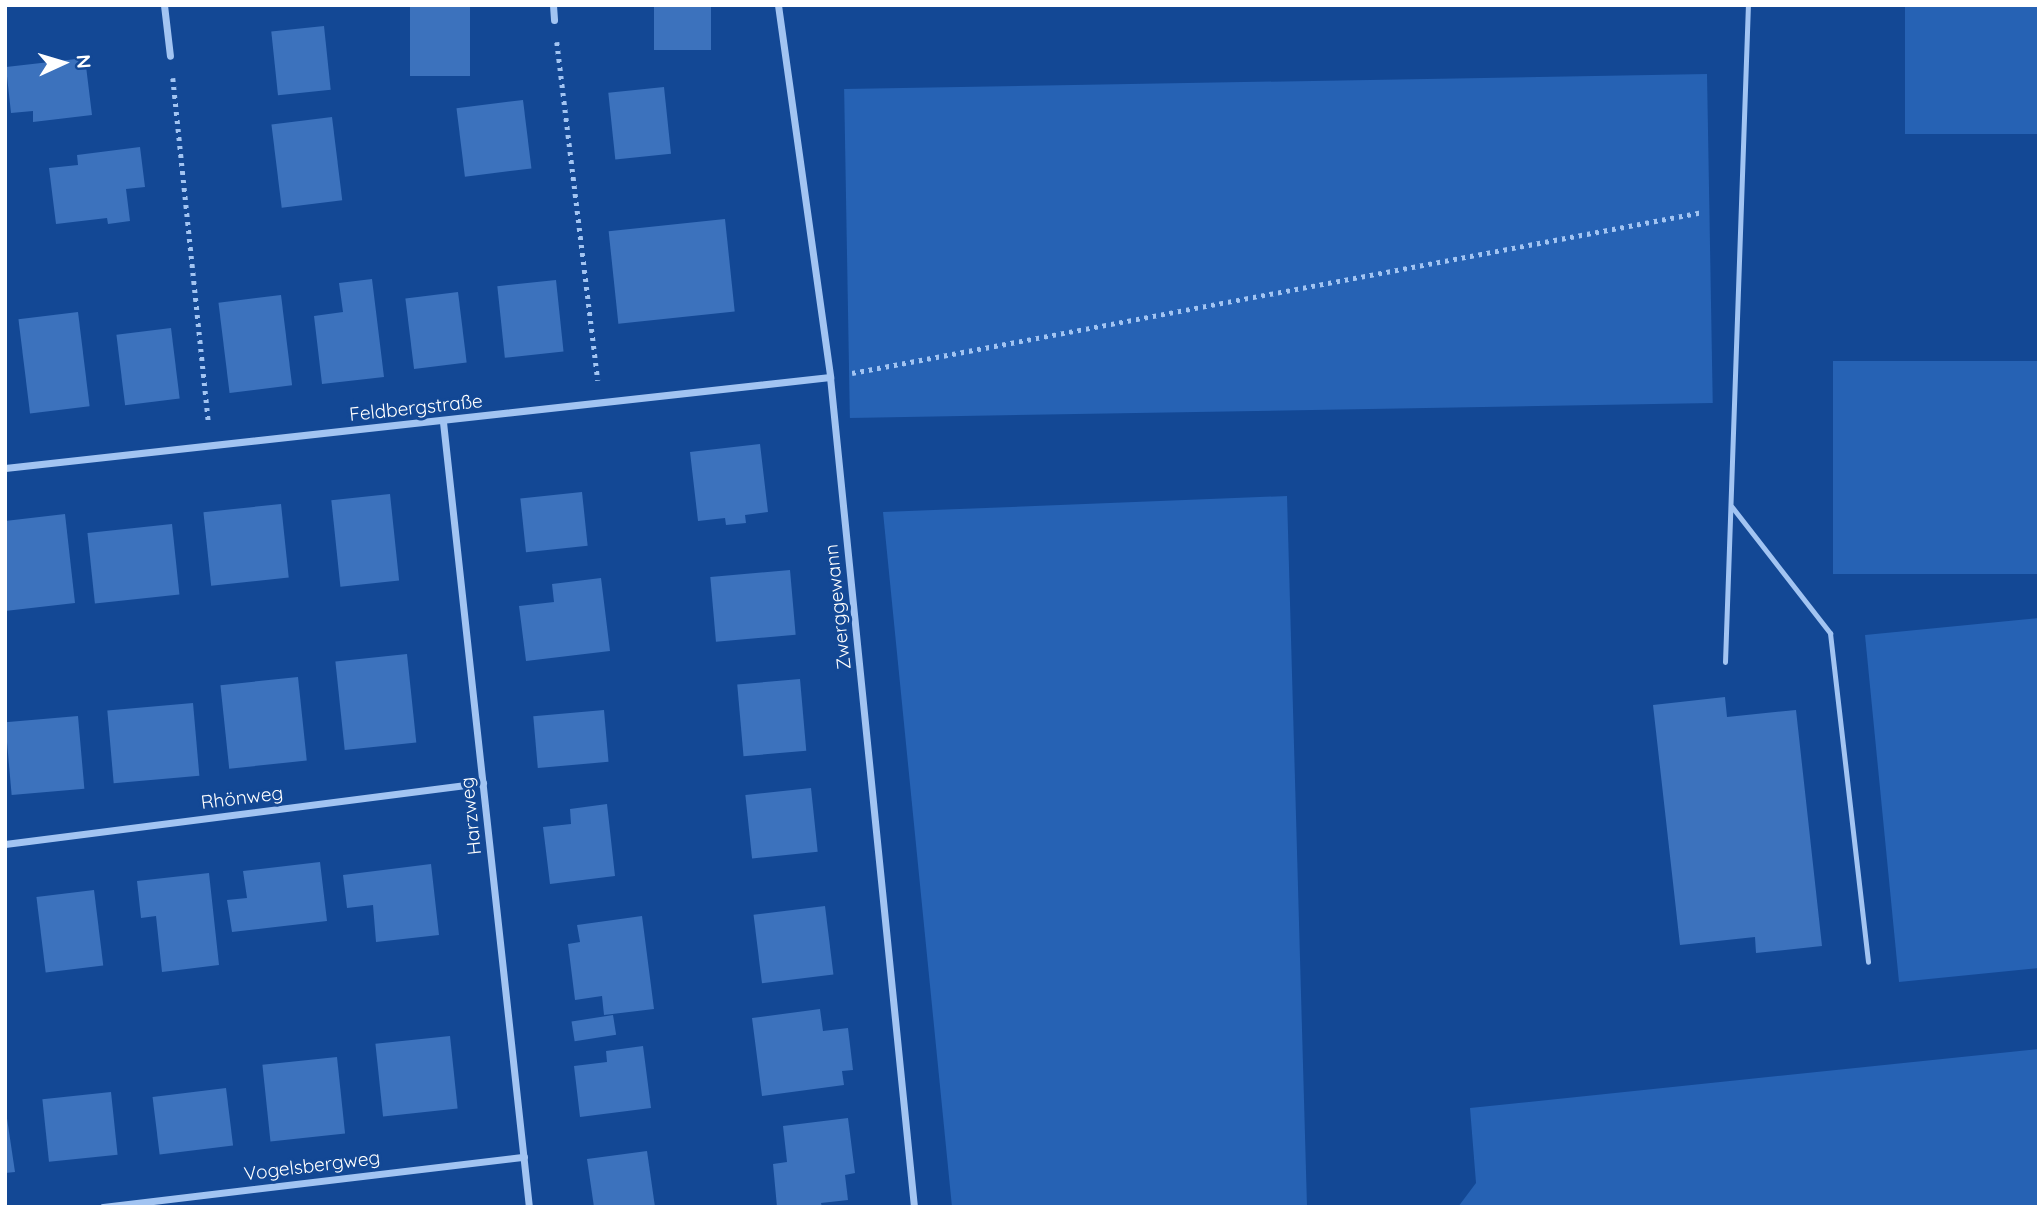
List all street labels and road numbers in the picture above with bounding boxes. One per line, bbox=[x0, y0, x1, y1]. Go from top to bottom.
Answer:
street label: Feldbergstraße bbox=[348, 390, 484, 426]
street label: Zwerggewann bbox=[820, 543, 856, 671]
street label: Harzweg bbox=[456, 776, 486, 856]
street label: Rhönweg bbox=[200, 782, 284, 814]
street label: Vogelsbergweg bbox=[243, 1146, 381, 1186]

